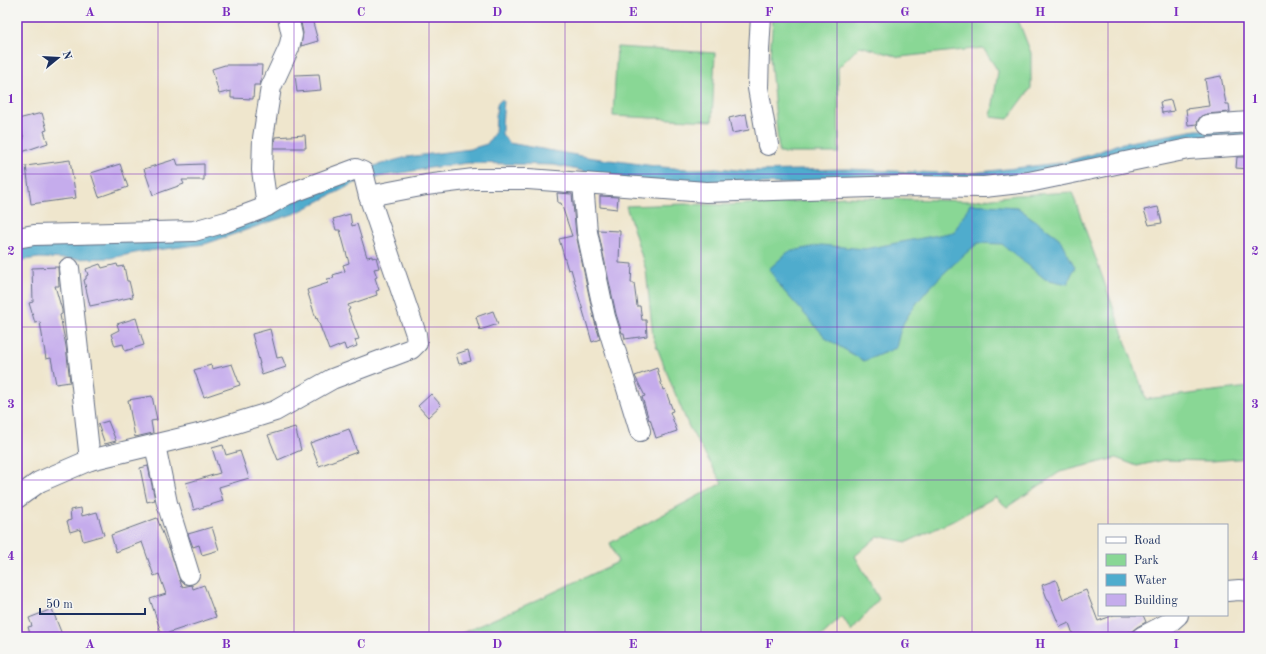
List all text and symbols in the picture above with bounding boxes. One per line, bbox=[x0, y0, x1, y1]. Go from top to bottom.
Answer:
text: A bbox=[85, 6, 95, 19]
text: B bbox=[221, 6, 231, 19]
text: C bbox=[357, 6, 365, 19]
text: D bbox=[492, 6, 502, 19]
text: E bbox=[629, 6, 638, 19]
text: F bbox=[765, 6, 774, 19]
text: G bbox=[900, 6, 910, 19]
text: H bbox=[1035, 6, 1046, 19]
text: I bbox=[1173, 6, 1179, 19]
north arrow bbox=[38, 38, 78, 78]
text: N bbox=[60, 50, 73, 62]
text: 1 bbox=[7, 93, 15, 106]
text: 1 bbox=[1251, 93, 1259, 106]
text: 2 bbox=[7, 245, 15, 258]
text: 2 bbox=[1251, 245, 1259, 258]
text: 3 bbox=[7, 398, 15, 411]
text: 3 bbox=[1251, 398, 1259, 411]
legend bbox=[1098, 524, 1228, 616]
text: Road bbox=[1134, 535, 1161, 547]
text: 4 bbox=[7, 550, 15, 563]
text: 4 bbox=[1251, 550, 1259, 563]
text: Park bbox=[1134, 555, 1159, 567]
text: Water bbox=[1134, 575, 1167, 587]
scale bar bbox=[40, 590, 145, 616]
text: Building bbox=[1134, 595, 1178, 607]
text: 50 m bbox=[46, 598, 73, 611]
text: A bbox=[85, 638, 95, 651]
text: B bbox=[221, 638, 231, 651]
text: C bbox=[357, 638, 365, 651]
text: D bbox=[492, 638, 502, 651]
text: E bbox=[629, 638, 638, 651]
text: F bbox=[765, 638, 774, 651]
text: G bbox=[900, 638, 910, 651]
text: H bbox=[1035, 638, 1046, 651]
text: I bbox=[1173, 638, 1179, 651]

